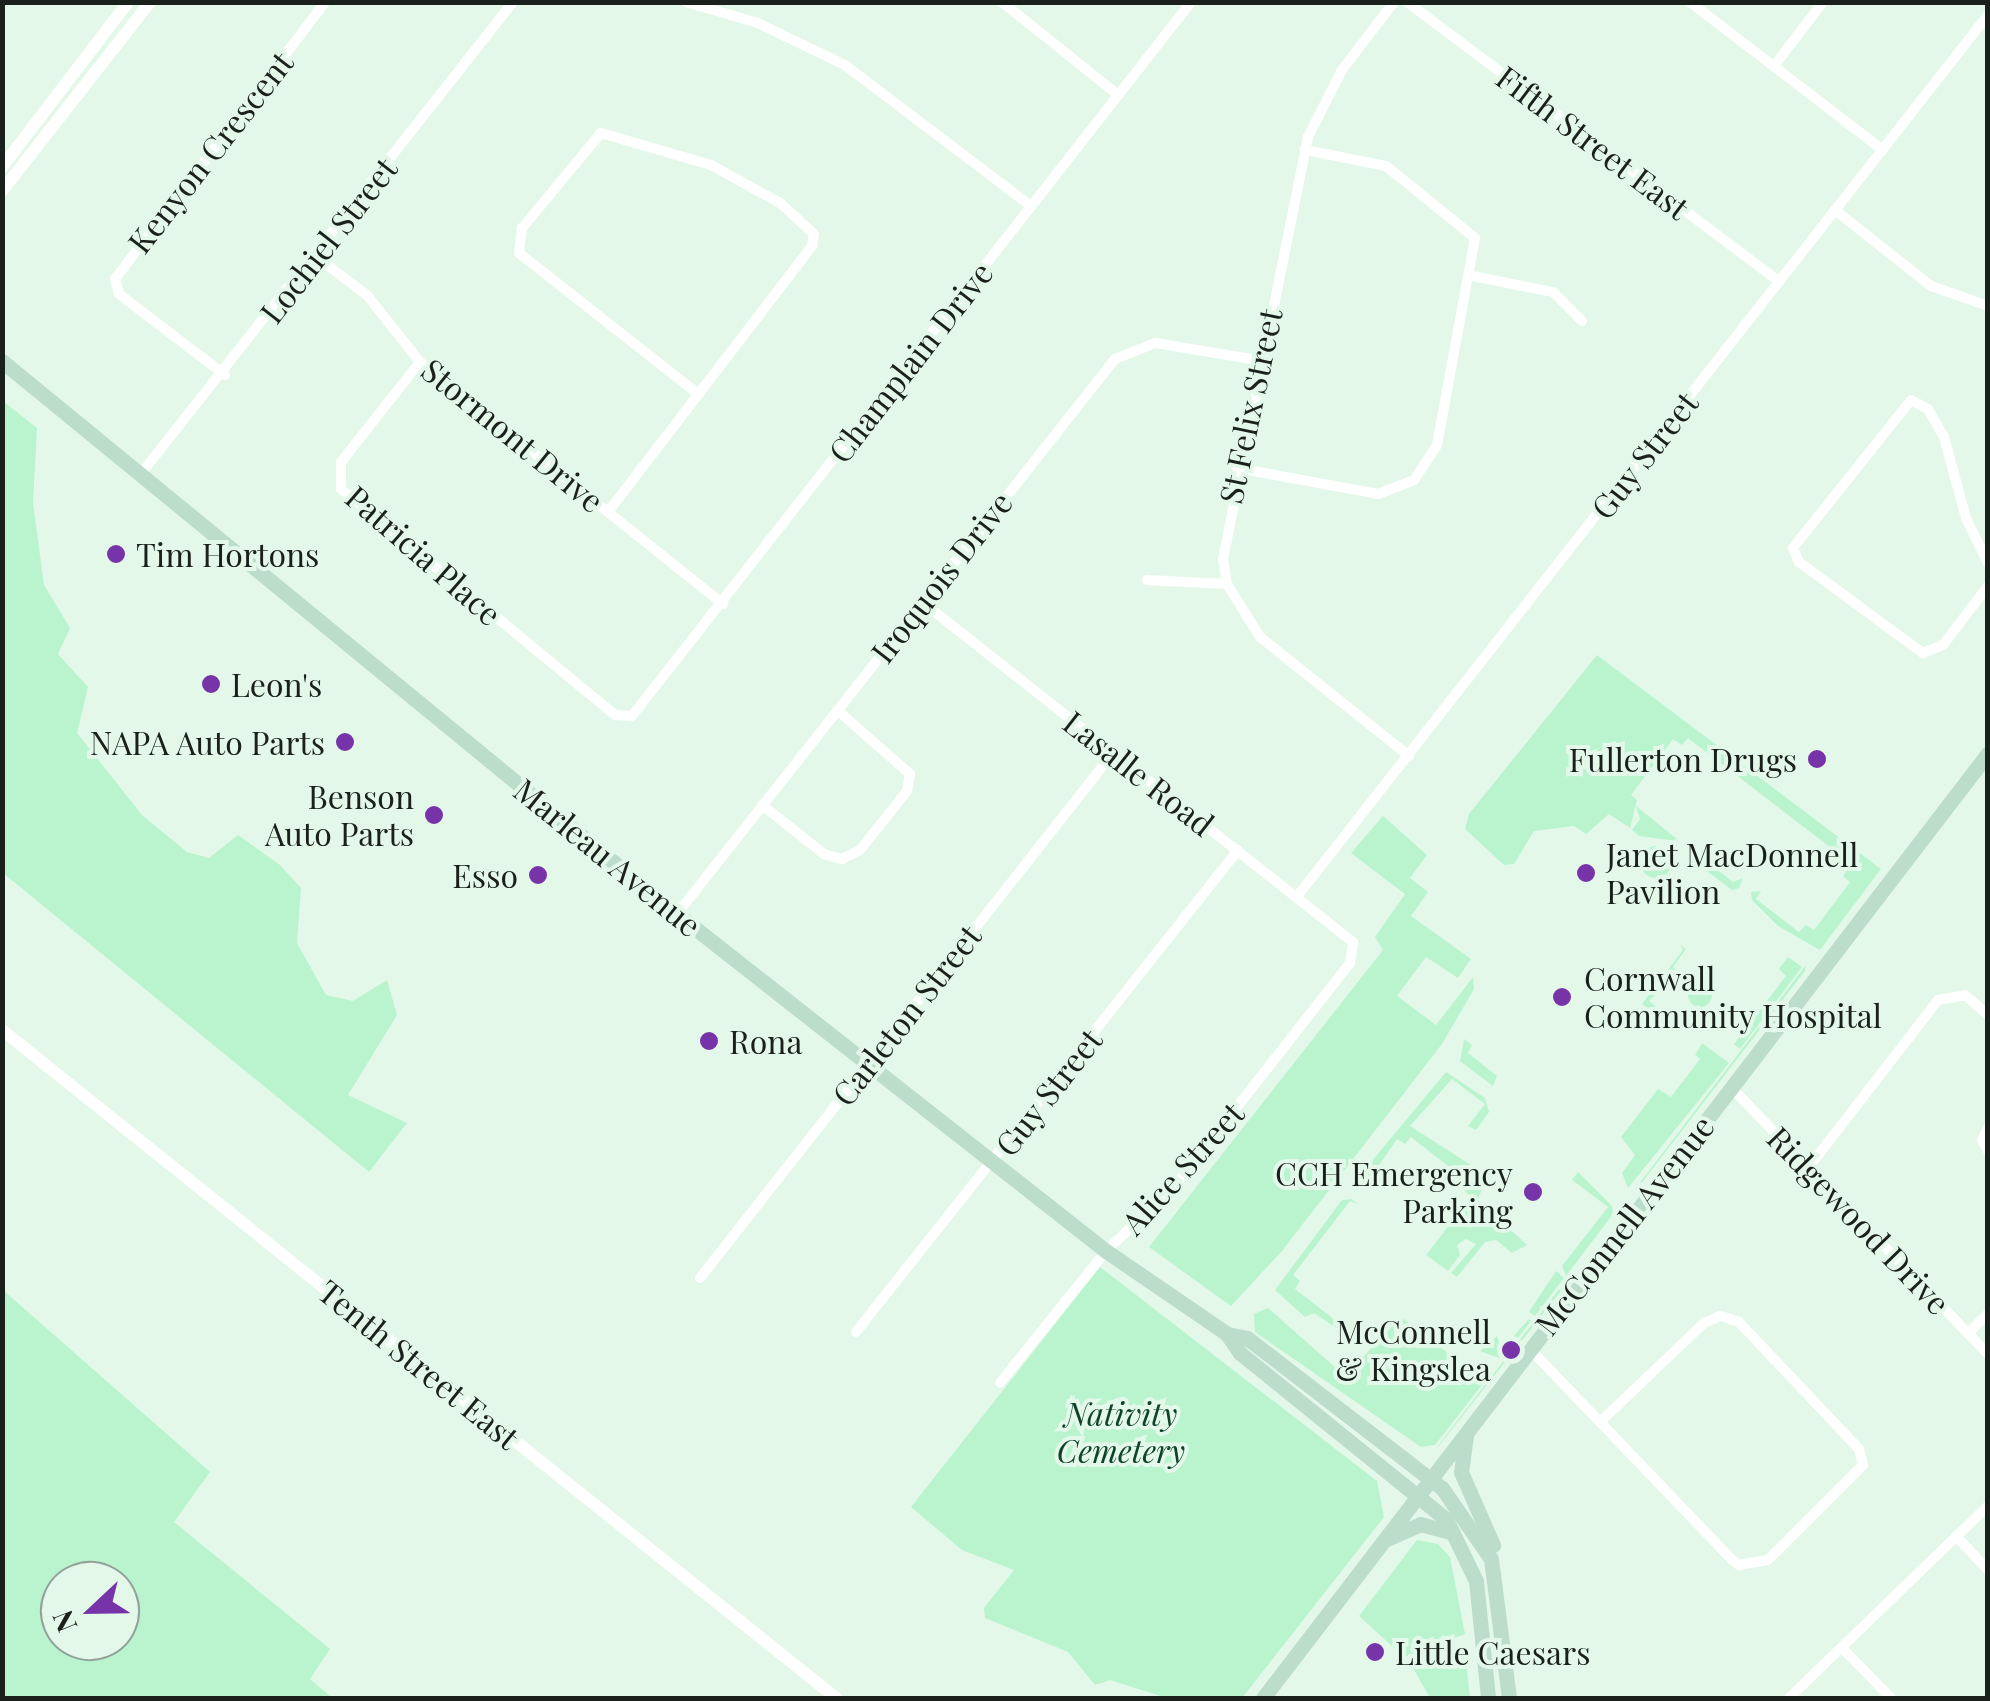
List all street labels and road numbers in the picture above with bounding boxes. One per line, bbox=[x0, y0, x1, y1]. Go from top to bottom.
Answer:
street label: Kenyon Crescent bbox=[120, 44, 300, 260]
street label: Fifth Street East bbox=[1489, 57, 1697, 227]
street label: Lochiel Street bbox=[252, 150, 404, 330]
street label: Champlain Drive bbox=[820, 254, 1000, 470]
street label: St Felix Street bbox=[1211, 305, 1289, 507]
street label: Stormont Drive bbox=[414, 350, 612, 520]
street label: Guy Street bbox=[1582, 384, 1706, 526]
street label: Patricia Place bbox=[338, 477, 510, 633]
street label: Iroquois Drive bbox=[862, 484, 1020, 670]
street label: Lasalle Road bbox=[1056, 702, 1222, 844]
street label: Marleau Avenue bbox=[506, 770, 710, 944]
street label: Carleton Street bbox=[824, 917, 988, 1113]
street label: Guy Street bbox=[986, 1021, 1110, 1163]
street label: Alice Street bbox=[1113, 1094, 1251, 1242]
street label: McConnell Avenue bbox=[1526, 1107, 1722, 1343]
street label: Ridgewood Drive bbox=[1760, 1118, 1958, 1322]
street label: Tenth Street East bbox=[311, 1271, 527, 1457]

